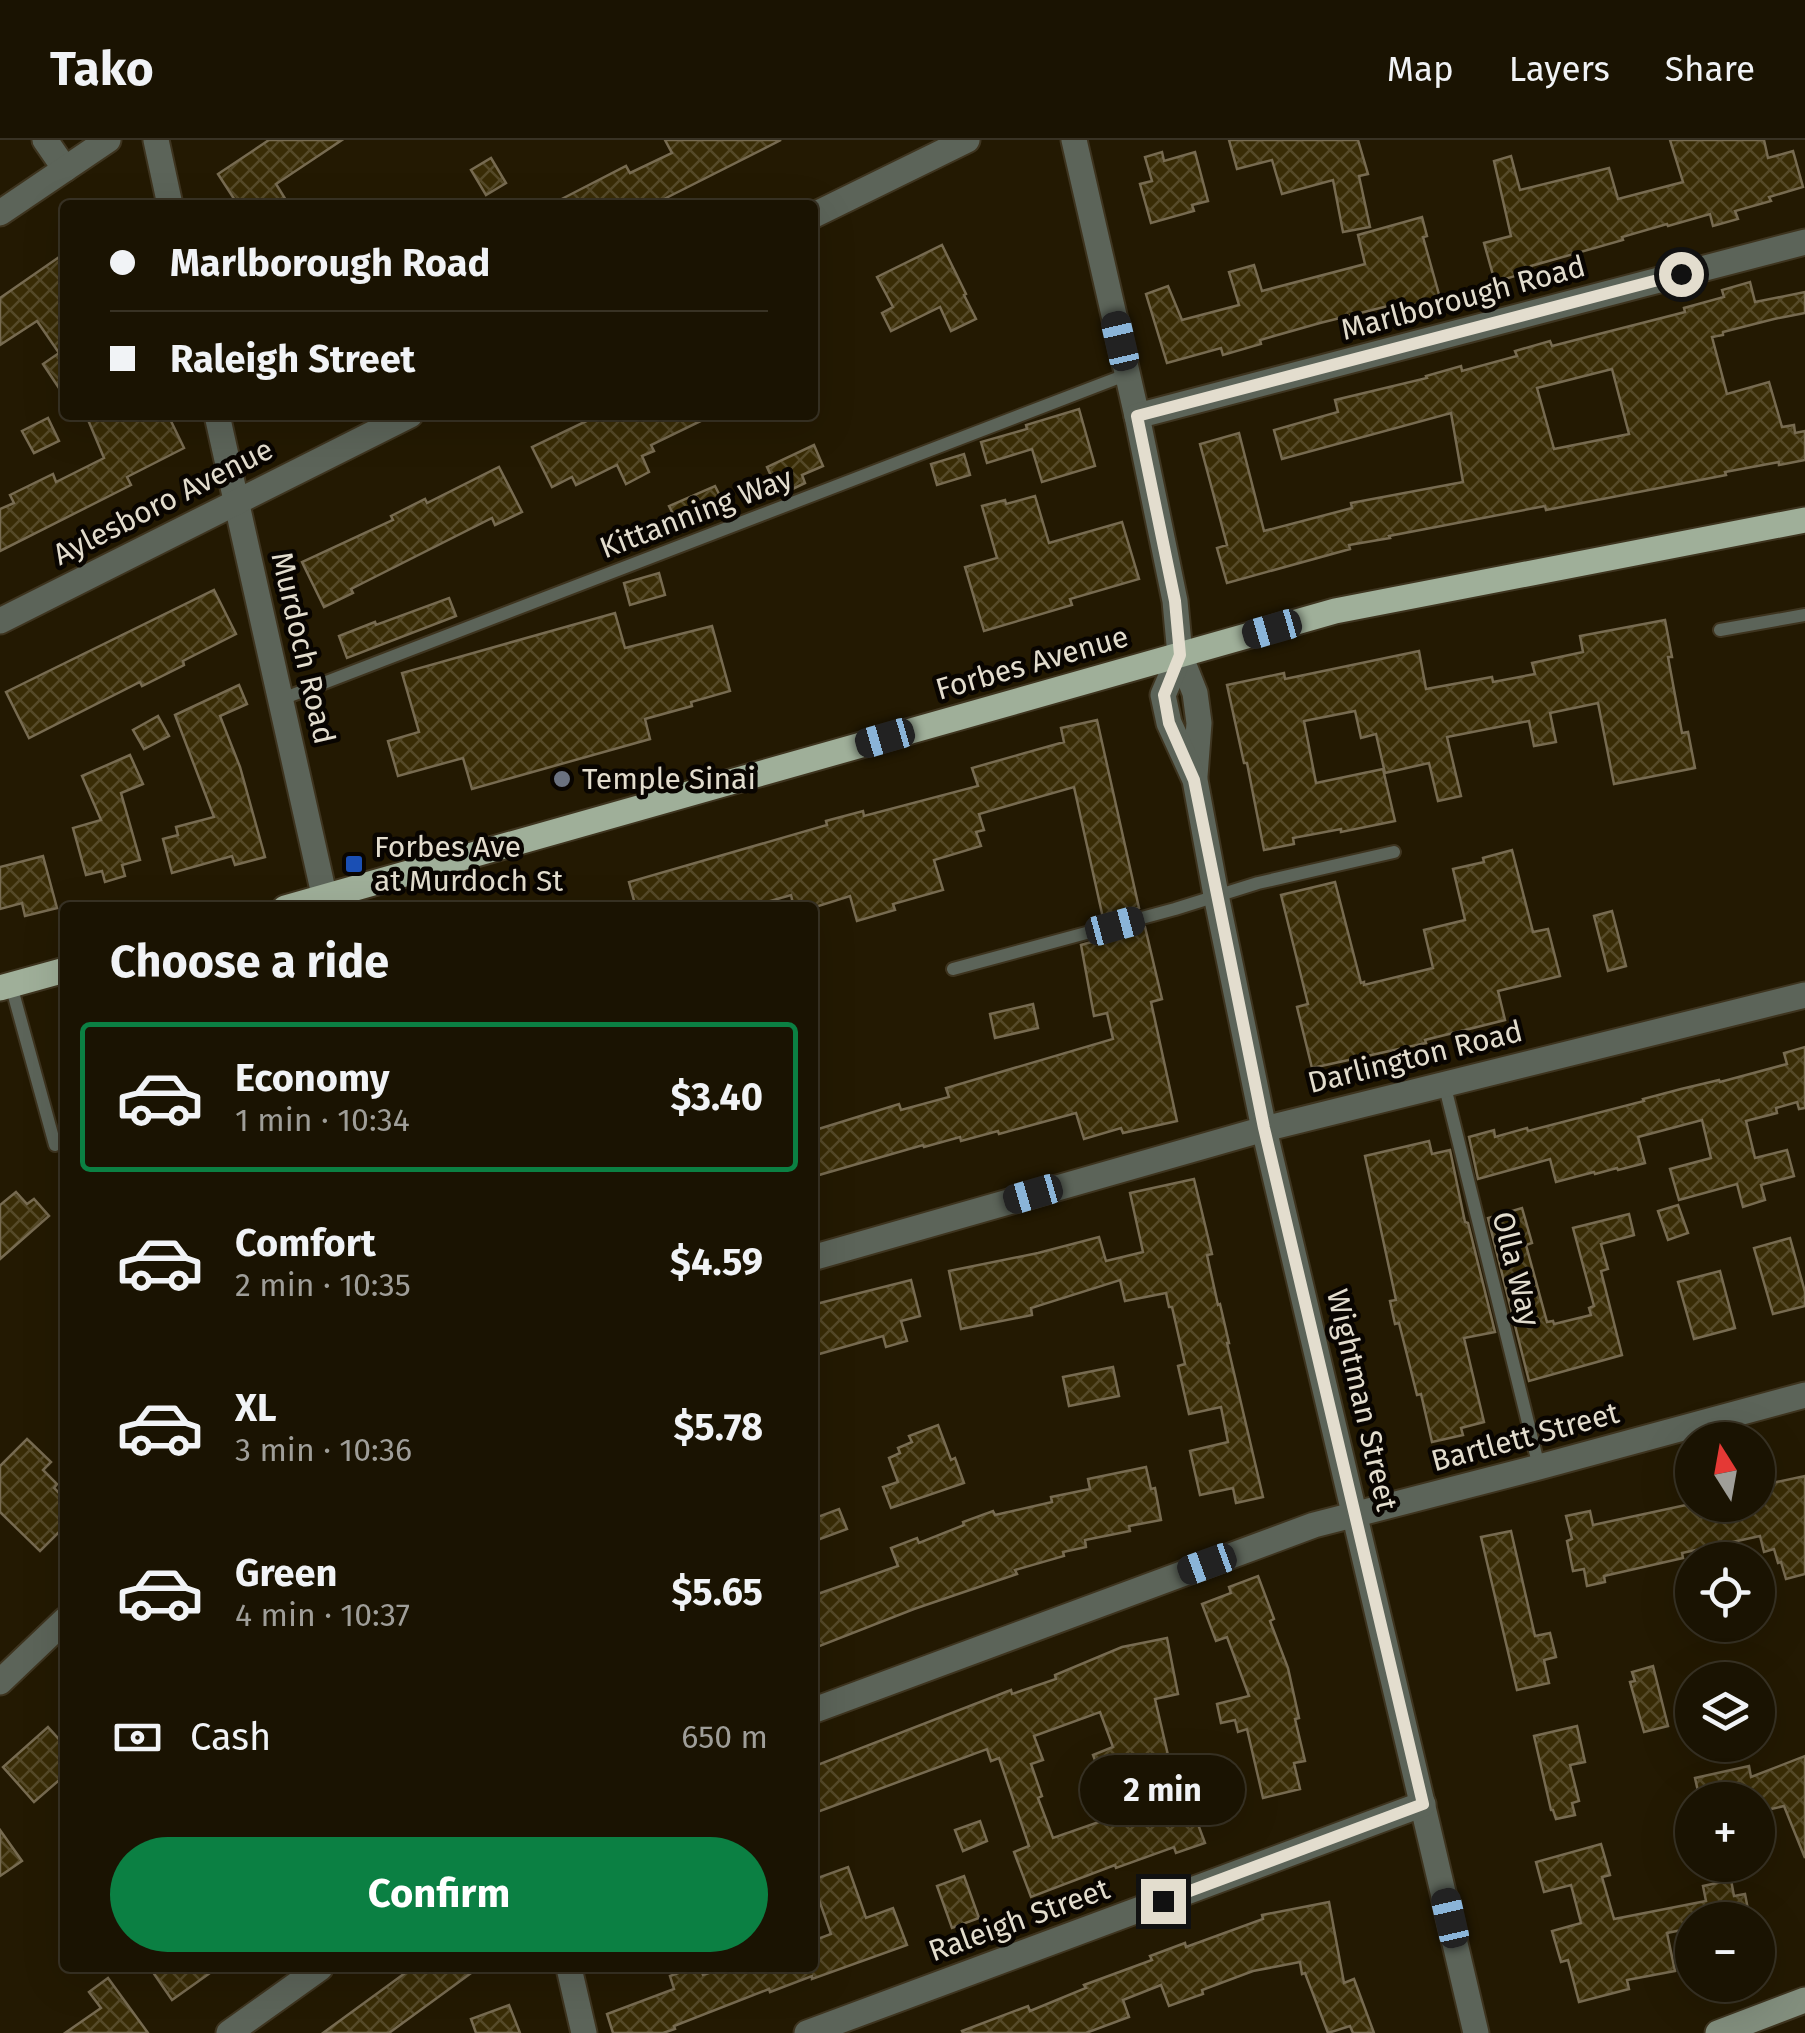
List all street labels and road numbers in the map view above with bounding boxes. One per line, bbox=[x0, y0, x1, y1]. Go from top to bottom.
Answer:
street label: Marlborough Road bbox=[1337, 248, 1589, 348]
street label: Aylesboro Avenue bbox=[47, 431, 279, 573]
street label: Kittanning Way bbox=[595, 460, 798, 566]
street label: Murdoch Road bbox=[263, 548, 343, 748]
street label: Forbes Avenue bbox=[932, 618, 1132, 708]
street label: Darlington Road bbox=[1304, 1013, 1526, 1101]
street label: Olla Way bbox=[1484, 1208, 1548, 1330]
street label: Wightman Street bbox=[1319, 1286, 1405, 1514]
street label: Bartlett Street bbox=[1427, 1395, 1623, 1479]
street label: Raleigh Street bbox=[924, 1871, 1115, 1969]

